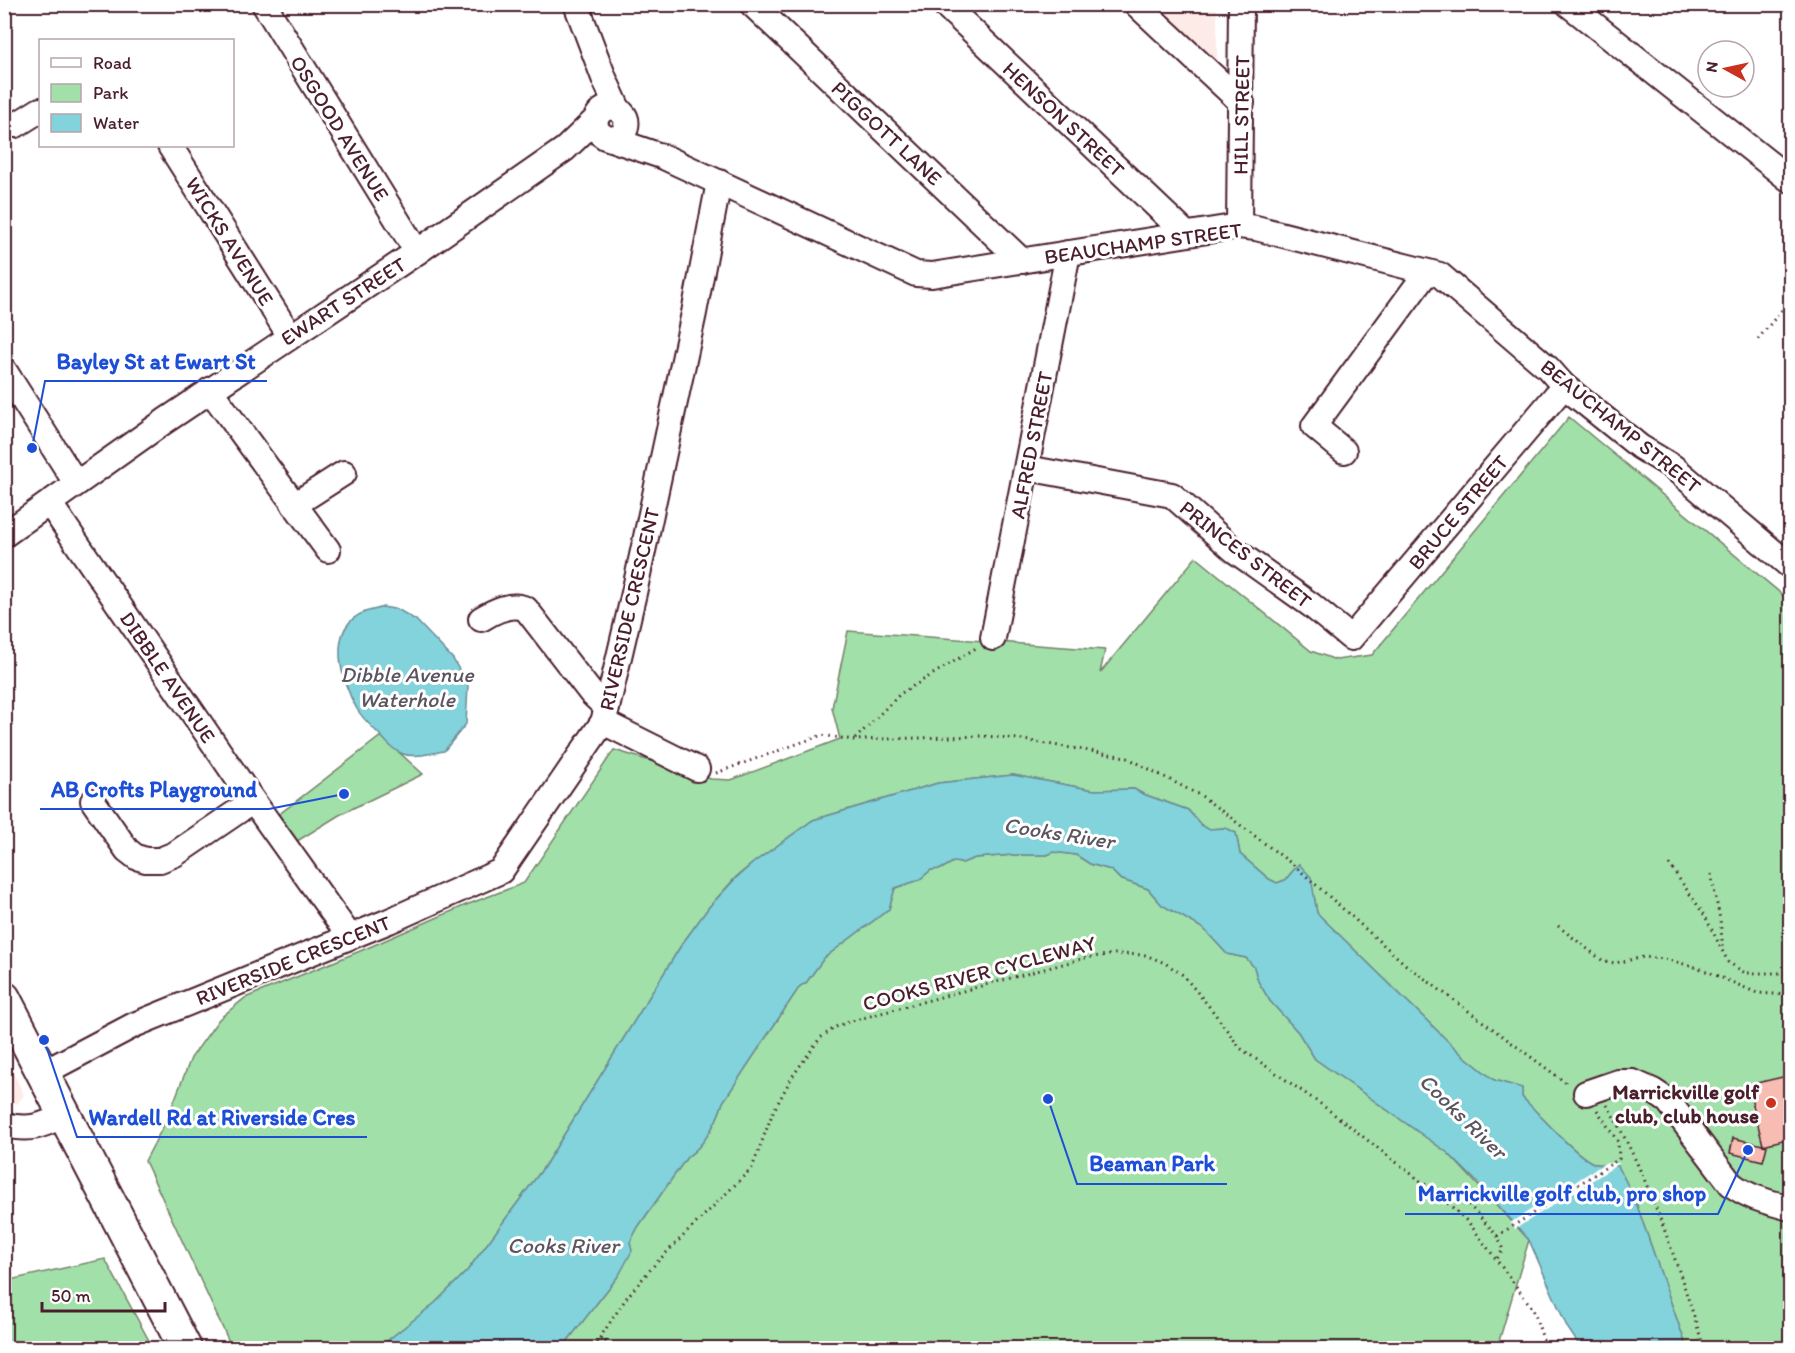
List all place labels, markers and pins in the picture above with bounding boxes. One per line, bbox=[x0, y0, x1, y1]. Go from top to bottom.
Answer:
callout: Bayley St at Ewart St bbox=[45, 341, 267, 381]
callout: AB Crofts Playground bbox=[40, 769, 269, 809]
place label: Marrickville golf club, club house bbox=[1612, 1079, 1760, 1128]
marker: Marrickville golf club, club house bbox=[1764, 1096, 1778, 1110]
callout: Wardell Rd at Riverside Cres bbox=[77, 1097, 367, 1137]
callout: Beaman Park bbox=[1077, 1144, 1227, 1184]
callout: Marrickville golf club, pro shop bbox=[1405, 1174, 1718, 1214]

